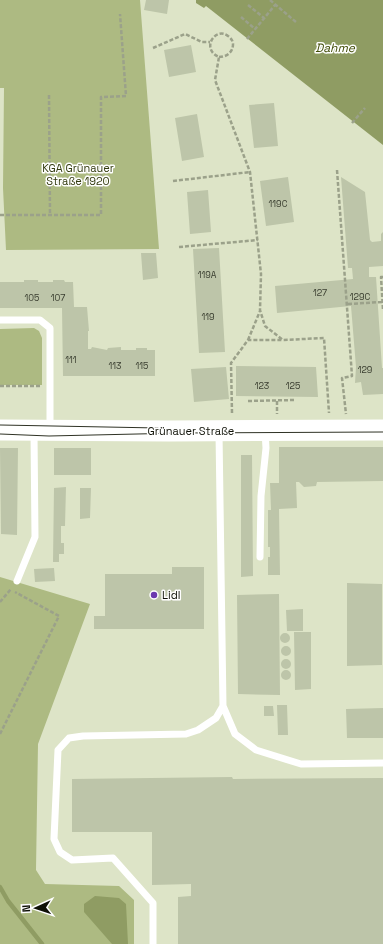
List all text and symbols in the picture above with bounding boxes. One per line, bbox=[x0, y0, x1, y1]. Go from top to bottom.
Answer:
water label: Dahme bbox=[315, 40, 356, 56]
park label: KGA Grünauer Straße 1920 bbox=[42, 161, 114, 188]
house number: 119C bbox=[269, 198, 288, 210]
house number: 119A bbox=[198, 269, 217, 281]
house number: 127 bbox=[313, 287, 327, 299]
house number: 129C bbox=[350, 291, 370, 303]
house number: 105 bbox=[25, 292, 39, 304]
house number: 107 bbox=[51, 292, 65, 304]
house number: 119 bbox=[201, 311, 215, 323]
house number: 111 bbox=[65, 354, 77, 366]
house number: 113 bbox=[109, 360, 121, 372]
house number: 115 bbox=[136, 360, 148, 372]
house number: 129 bbox=[358, 364, 372, 376]
house number: 123 bbox=[255, 380, 269, 392]
house number: 125 bbox=[286, 380, 300, 392]
street label: Grünauer Straße bbox=[148, 424, 234, 438]
place label: Lidl bbox=[162, 588, 180, 602]
marker: Lidl bbox=[149, 590, 159, 600]
north arrow bbox=[16, 888, 56, 928]
text: N bbox=[19, 904, 33, 913]

